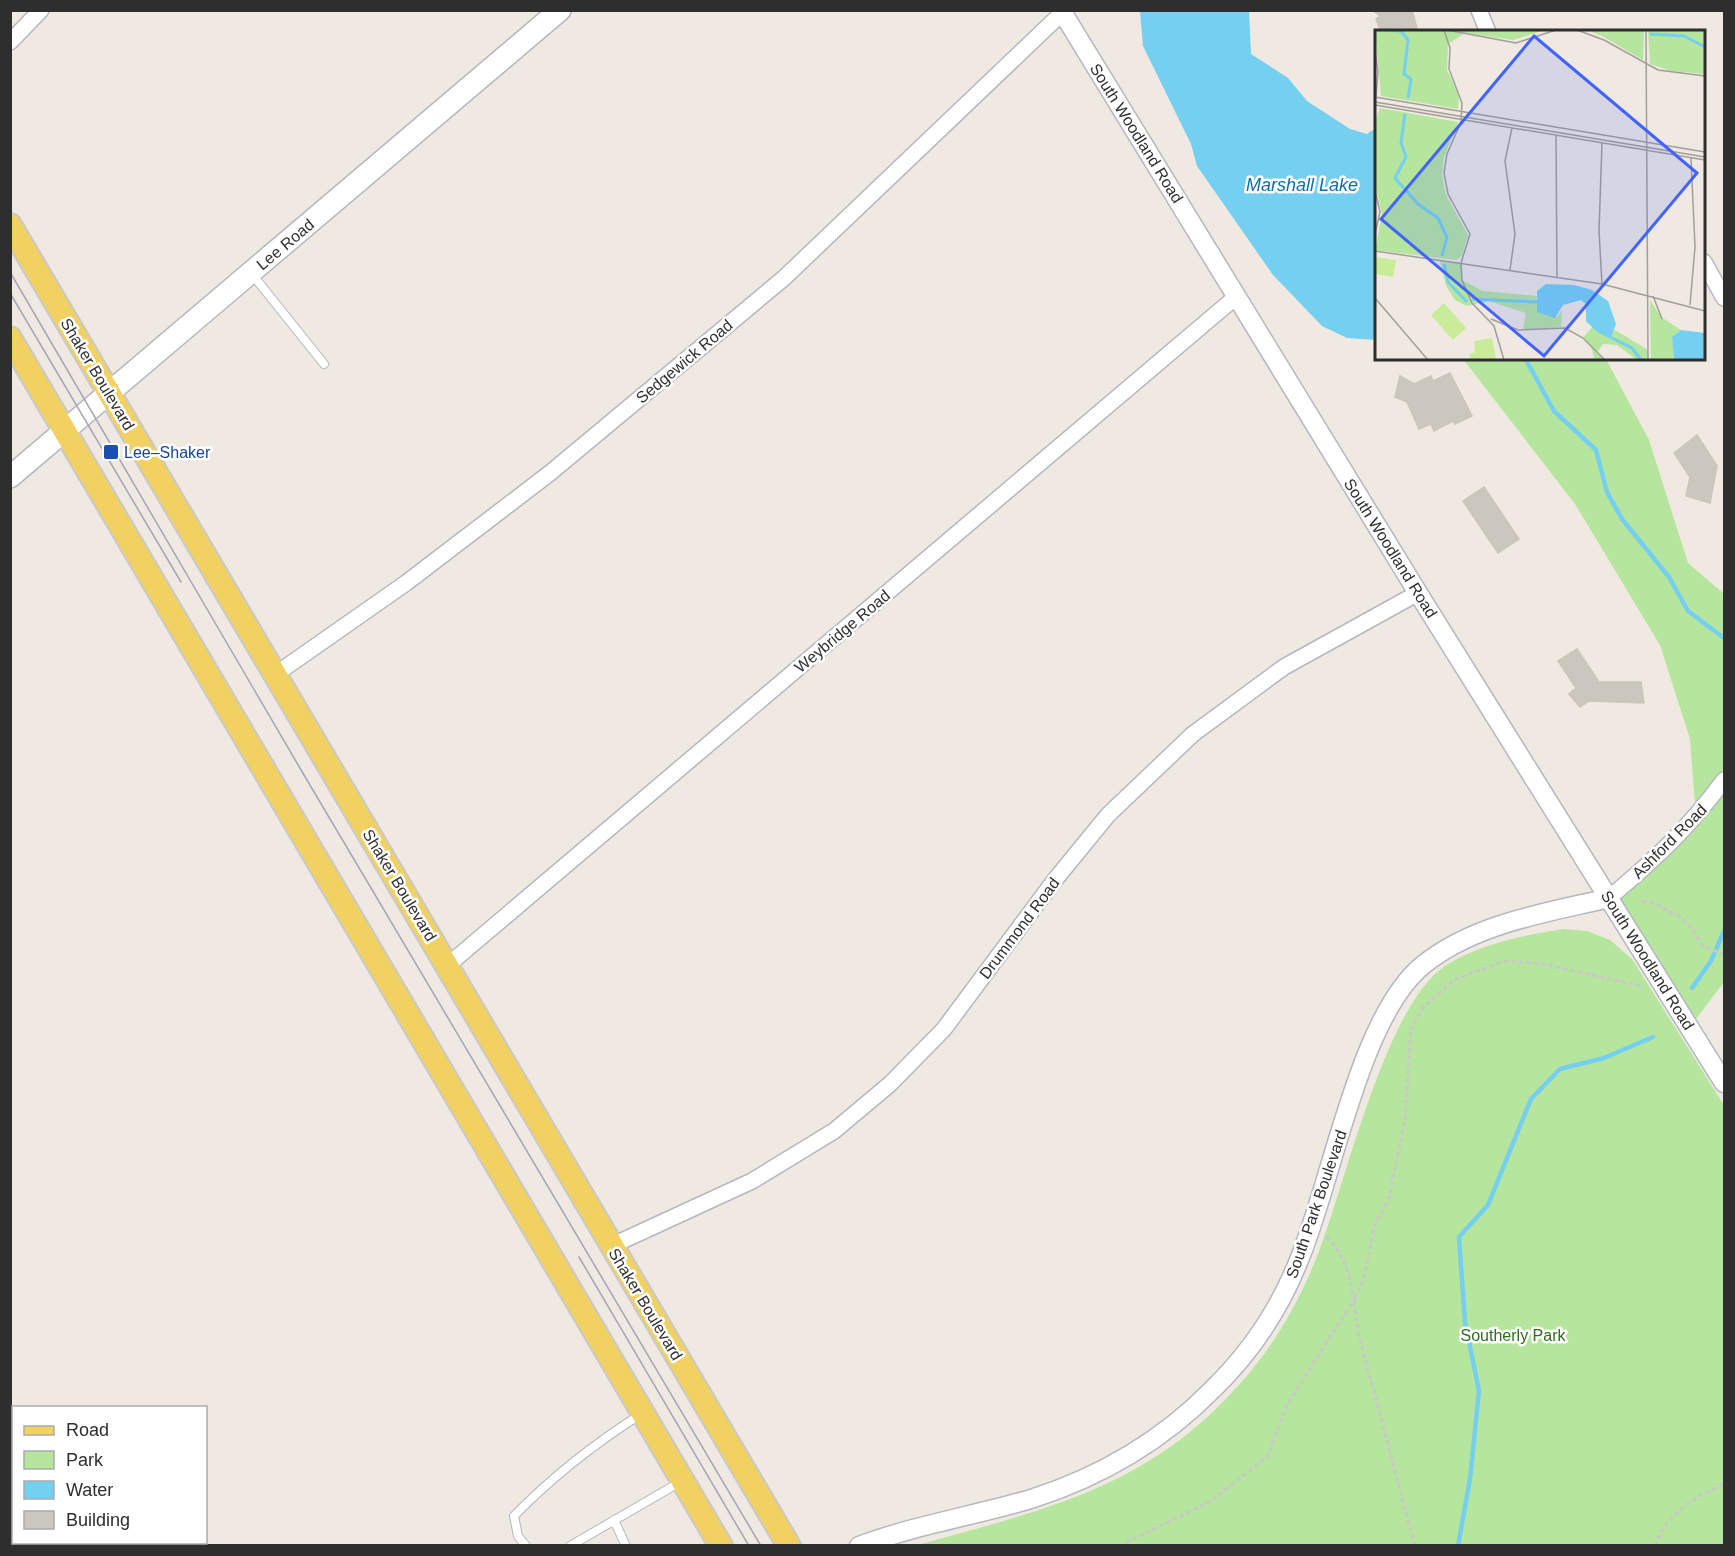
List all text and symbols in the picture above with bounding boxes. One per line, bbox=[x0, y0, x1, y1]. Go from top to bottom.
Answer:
inset map bbox=[1375, 30, 1705, 360]
street label: South Woodland Road bbox=[1087, 61, 1186, 206]
water label: Marshall Lake bbox=[1246, 175, 1358, 195]
street label: Lee Road bbox=[253, 216, 317, 273]
street label: Shaker Boulevard bbox=[58, 315, 138, 433]
street label: Sedgewick Road bbox=[633, 316, 736, 406]
marker: Lee–Shaker bbox=[102, 443, 120, 461]
place label: Lee–Shaker bbox=[124, 444, 211, 461]
street label: South Woodland Road bbox=[1341, 476, 1440, 621]
street label: Weybridge Road bbox=[791, 587, 893, 676]
street label: Ashford Road bbox=[1629, 801, 1710, 882]
street label: Shaker Boulevard bbox=[360, 826, 440, 944]
street label: Drummond Road bbox=[976, 875, 1063, 982]
street label: South Woodland Road bbox=[1598, 888, 1697, 1033]
street label: South Park Boulevard bbox=[1283, 1128, 1350, 1281]
street label: Shaker Boulevard bbox=[606, 1245, 686, 1363]
park label: Southerly Park bbox=[1461, 1327, 1566, 1344]
legend bbox=[12, 1406, 207, 1544]
text: Road bbox=[66, 1420, 109, 1440]
text: Park bbox=[66, 1450, 104, 1470]
text: Water bbox=[66, 1480, 113, 1500]
text: Building bbox=[66, 1510, 130, 1530]

